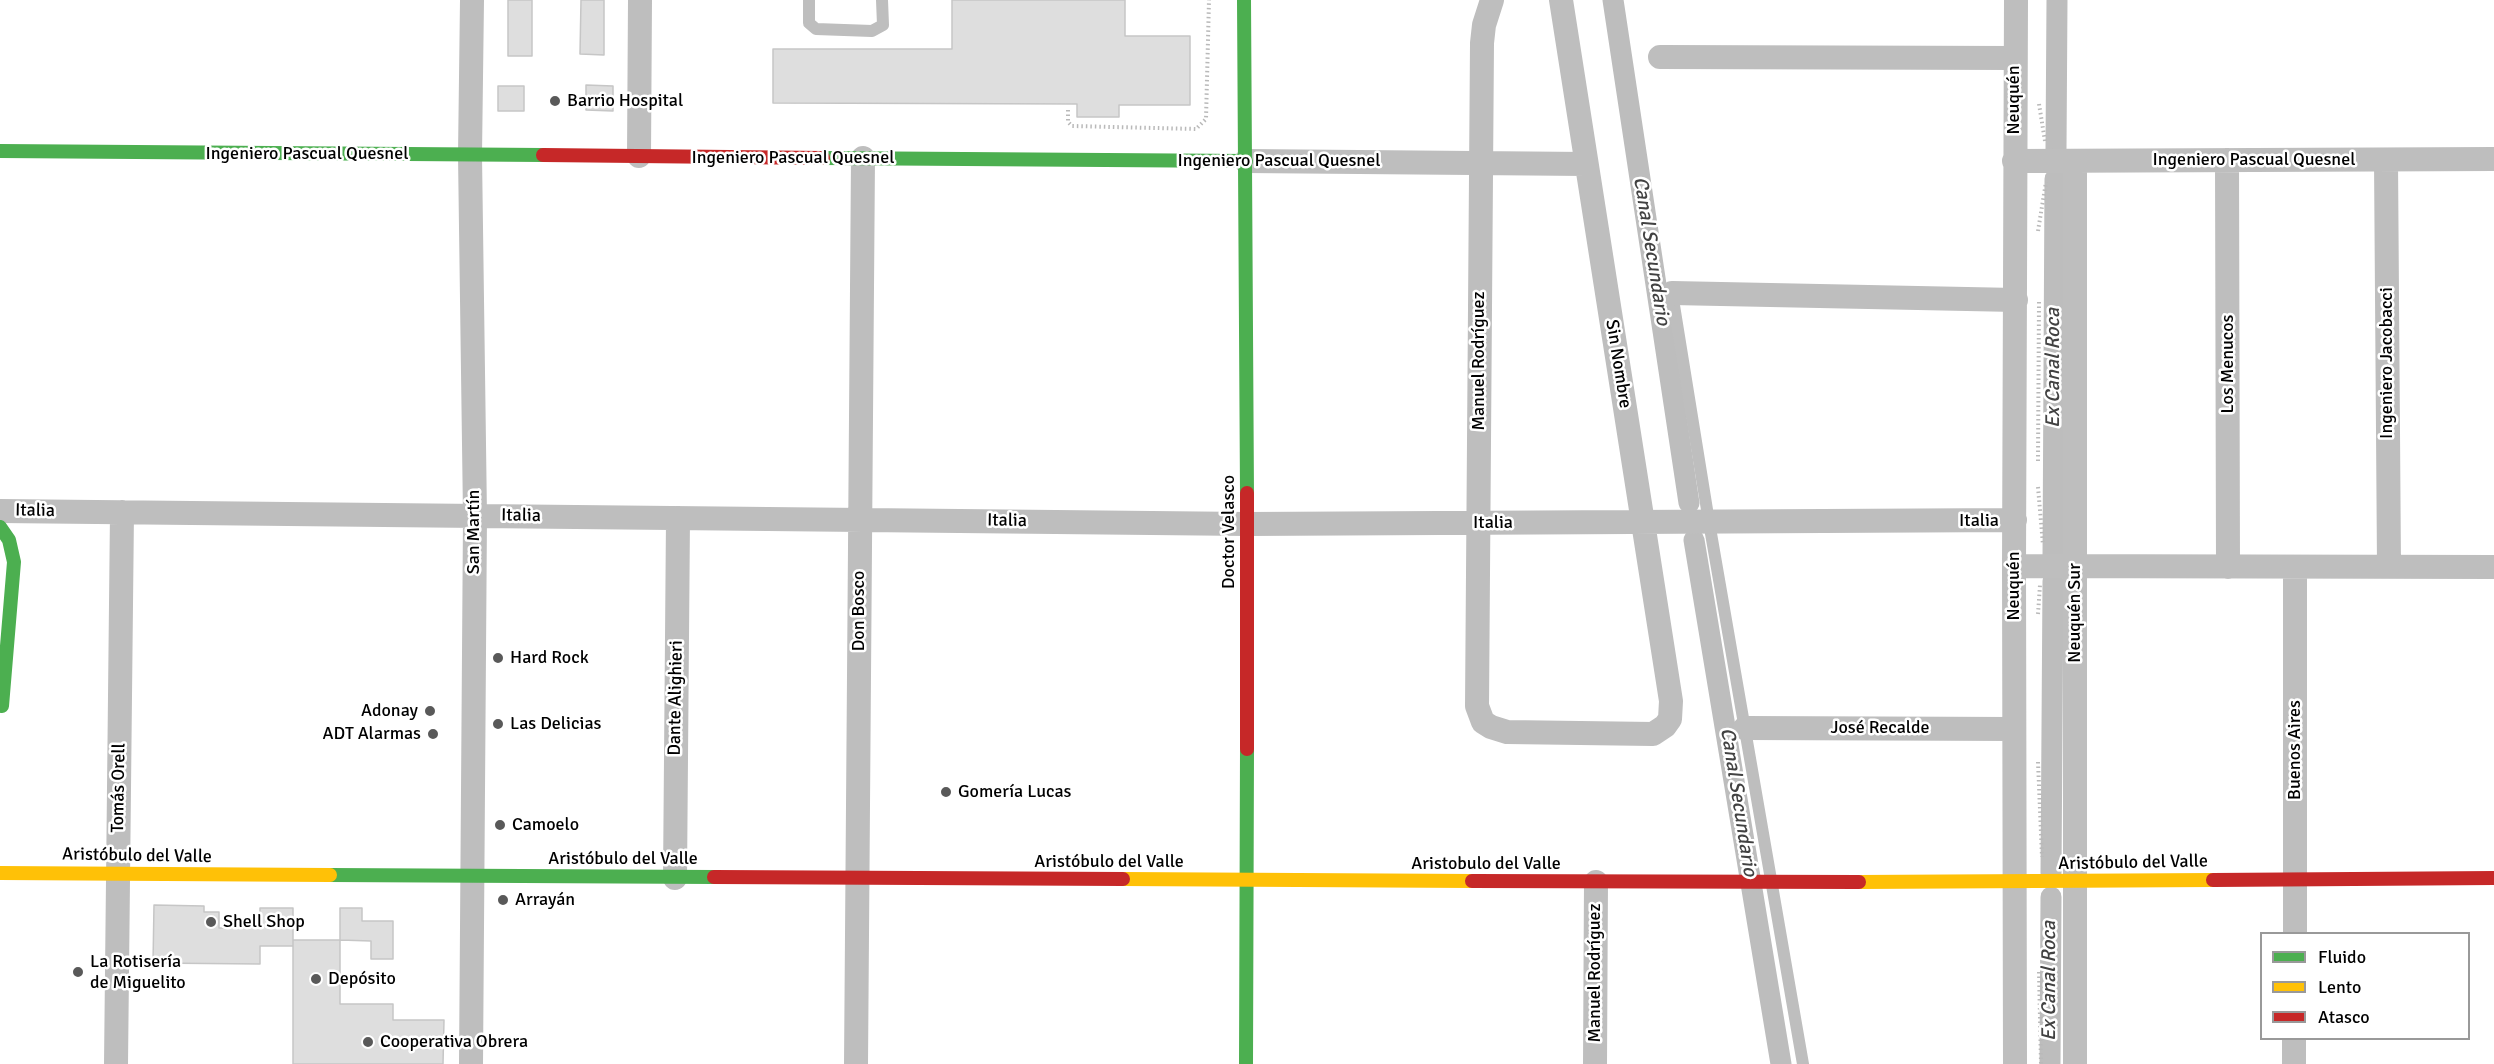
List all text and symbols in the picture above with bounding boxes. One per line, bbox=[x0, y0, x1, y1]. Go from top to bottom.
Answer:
street label: Neuquén bbox=[2003, 65, 2025, 135]
place label: Barrio Hospital bbox=[567, 90, 683, 112]
marker: Barrio Hospital bbox=[548, 94, 562, 108]
street label: Ingeniero Pascual Quesnel bbox=[206, 143, 408, 165]
street label: Ingeniero Pascual Quesnel bbox=[692, 147, 894, 169]
street label: Ingeniero Pascual Quesnel bbox=[2153, 149, 2355, 171]
street label: Ingeniero Pascual Quesnel bbox=[1178, 150, 1380, 172]
water label: Canal Secundario bbox=[1627, 175, 1675, 327]
street label: Ingeniero Jacobacci bbox=[2376, 287, 2398, 439]
street label: Manuel Rodríguez bbox=[1468, 291, 1490, 431]
water label: Ex Canal Roca bbox=[2042, 308, 2066, 428]
street label: Los Menucos bbox=[2217, 315, 2239, 413]
street label: Sin Nombre bbox=[1600, 318, 1636, 410]
street label: Doctor Velasco bbox=[1218, 475, 1240, 589]
street label: San Martín bbox=[463, 490, 485, 574]
street label: Italia bbox=[15, 500, 55, 522]
street label: Italia bbox=[501, 505, 541, 527]
street label: Italia bbox=[987, 510, 1027, 532]
street label: Italia bbox=[1959, 510, 1999, 532]
street label: Italia bbox=[1473, 512, 1513, 534]
street label: Neuquén bbox=[2003, 551, 2025, 621]
street label: Neuquén Sur bbox=[2064, 563, 2086, 663]
street label: Don Bosco bbox=[848, 571, 870, 651]
street label: Dante Alighieri bbox=[664, 640, 688, 756]
place label: Hard Rock bbox=[510, 647, 589, 669]
marker: Hard Rock bbox=[491, 651, 505, 665]
place label: Adonay bbox=[361, 700, 418, 722]
street label: Buenos Aires bbox=[2284, 700, 2306, 800]
marker: Adonay bbox=[423, 704, 437, 718]
place label: Las Delicias bbox=[510, 713, 601, 735]
marker: Las Delicias bbox=[491, 717, 505, 731]
street label: José Recalde bbox=[1830, 717, 1930, 739]
place label: ADT Alarmas bbox=[323, 723, 421, 745]
water label: Canal Secundario bbox=[1714, 726, 1762, 878]
marker: ADT Alarmas bbox=[426, 727, 440, 741]
street label: Tomás Orell bbox=[107, 743, 131, 833]
place label: Gomería Lucas bbox=[958, 781, 1071, 803]
marker: Gomería Lucas bbox=[939, 785, 953, 799]
place label: Camoelo bbox=[512, 814, 579, 836]
marker: Camoelo bbox=[493, 818, 507, 832]
street label: Aristóbulo del Valle bbox=[62, 844, 212, 868]
street label: Aristóbulo del Valle bbox=[548, 848, 698, 870]
street label: Aristóbulo del Valle bbox=[1034, 851, 1184, 873]
street label: Aristóbulo del Valle bbox=[2058, 851, 2208, 875]
street label: Aristobulo del Valle bbox=[1411, 853, 1561, 875]
place label: Arrayán bbox=[515, 889, 575, 911]
marker: Arrayán bbox=[496, 893, 510, 907]
street label: Manuel Rodríguez bbox=[1584, 903, 1606, 1043]
place label: Shell Shop bbox=[223, 911, 305, 933]
marker: Shell Shop bbox=[204, 915, 218, 929]
water label: Ex Canal Roca bbox=[2038, 921, 2062, 1041]
legend bbox=[2260, 932, 2470, 1040]
text: Fluido bbox=[2318, 946, 2366, 968]
place label: La Rotisería de Miguelito bbox=[90, 951, 186, 994]
marker: La Rotisería de Miguelito bbox=[71, 965, 85, 979]
place label: Depósito bbox=[328, 968, 396, 990]
marker: Depósito bbox=[309, 972, 323, 986]
text: Lento bbox=[2318, 976, 2361, 998]
text: Atasco bbox=[2318, 1006, 2370, 1028]
place label: Cooperativa Obrera bbox=[380, 1031, 528, 1053]
marker: Cooperativa Obrera bbox=[361, 1035, 375, 1049]

